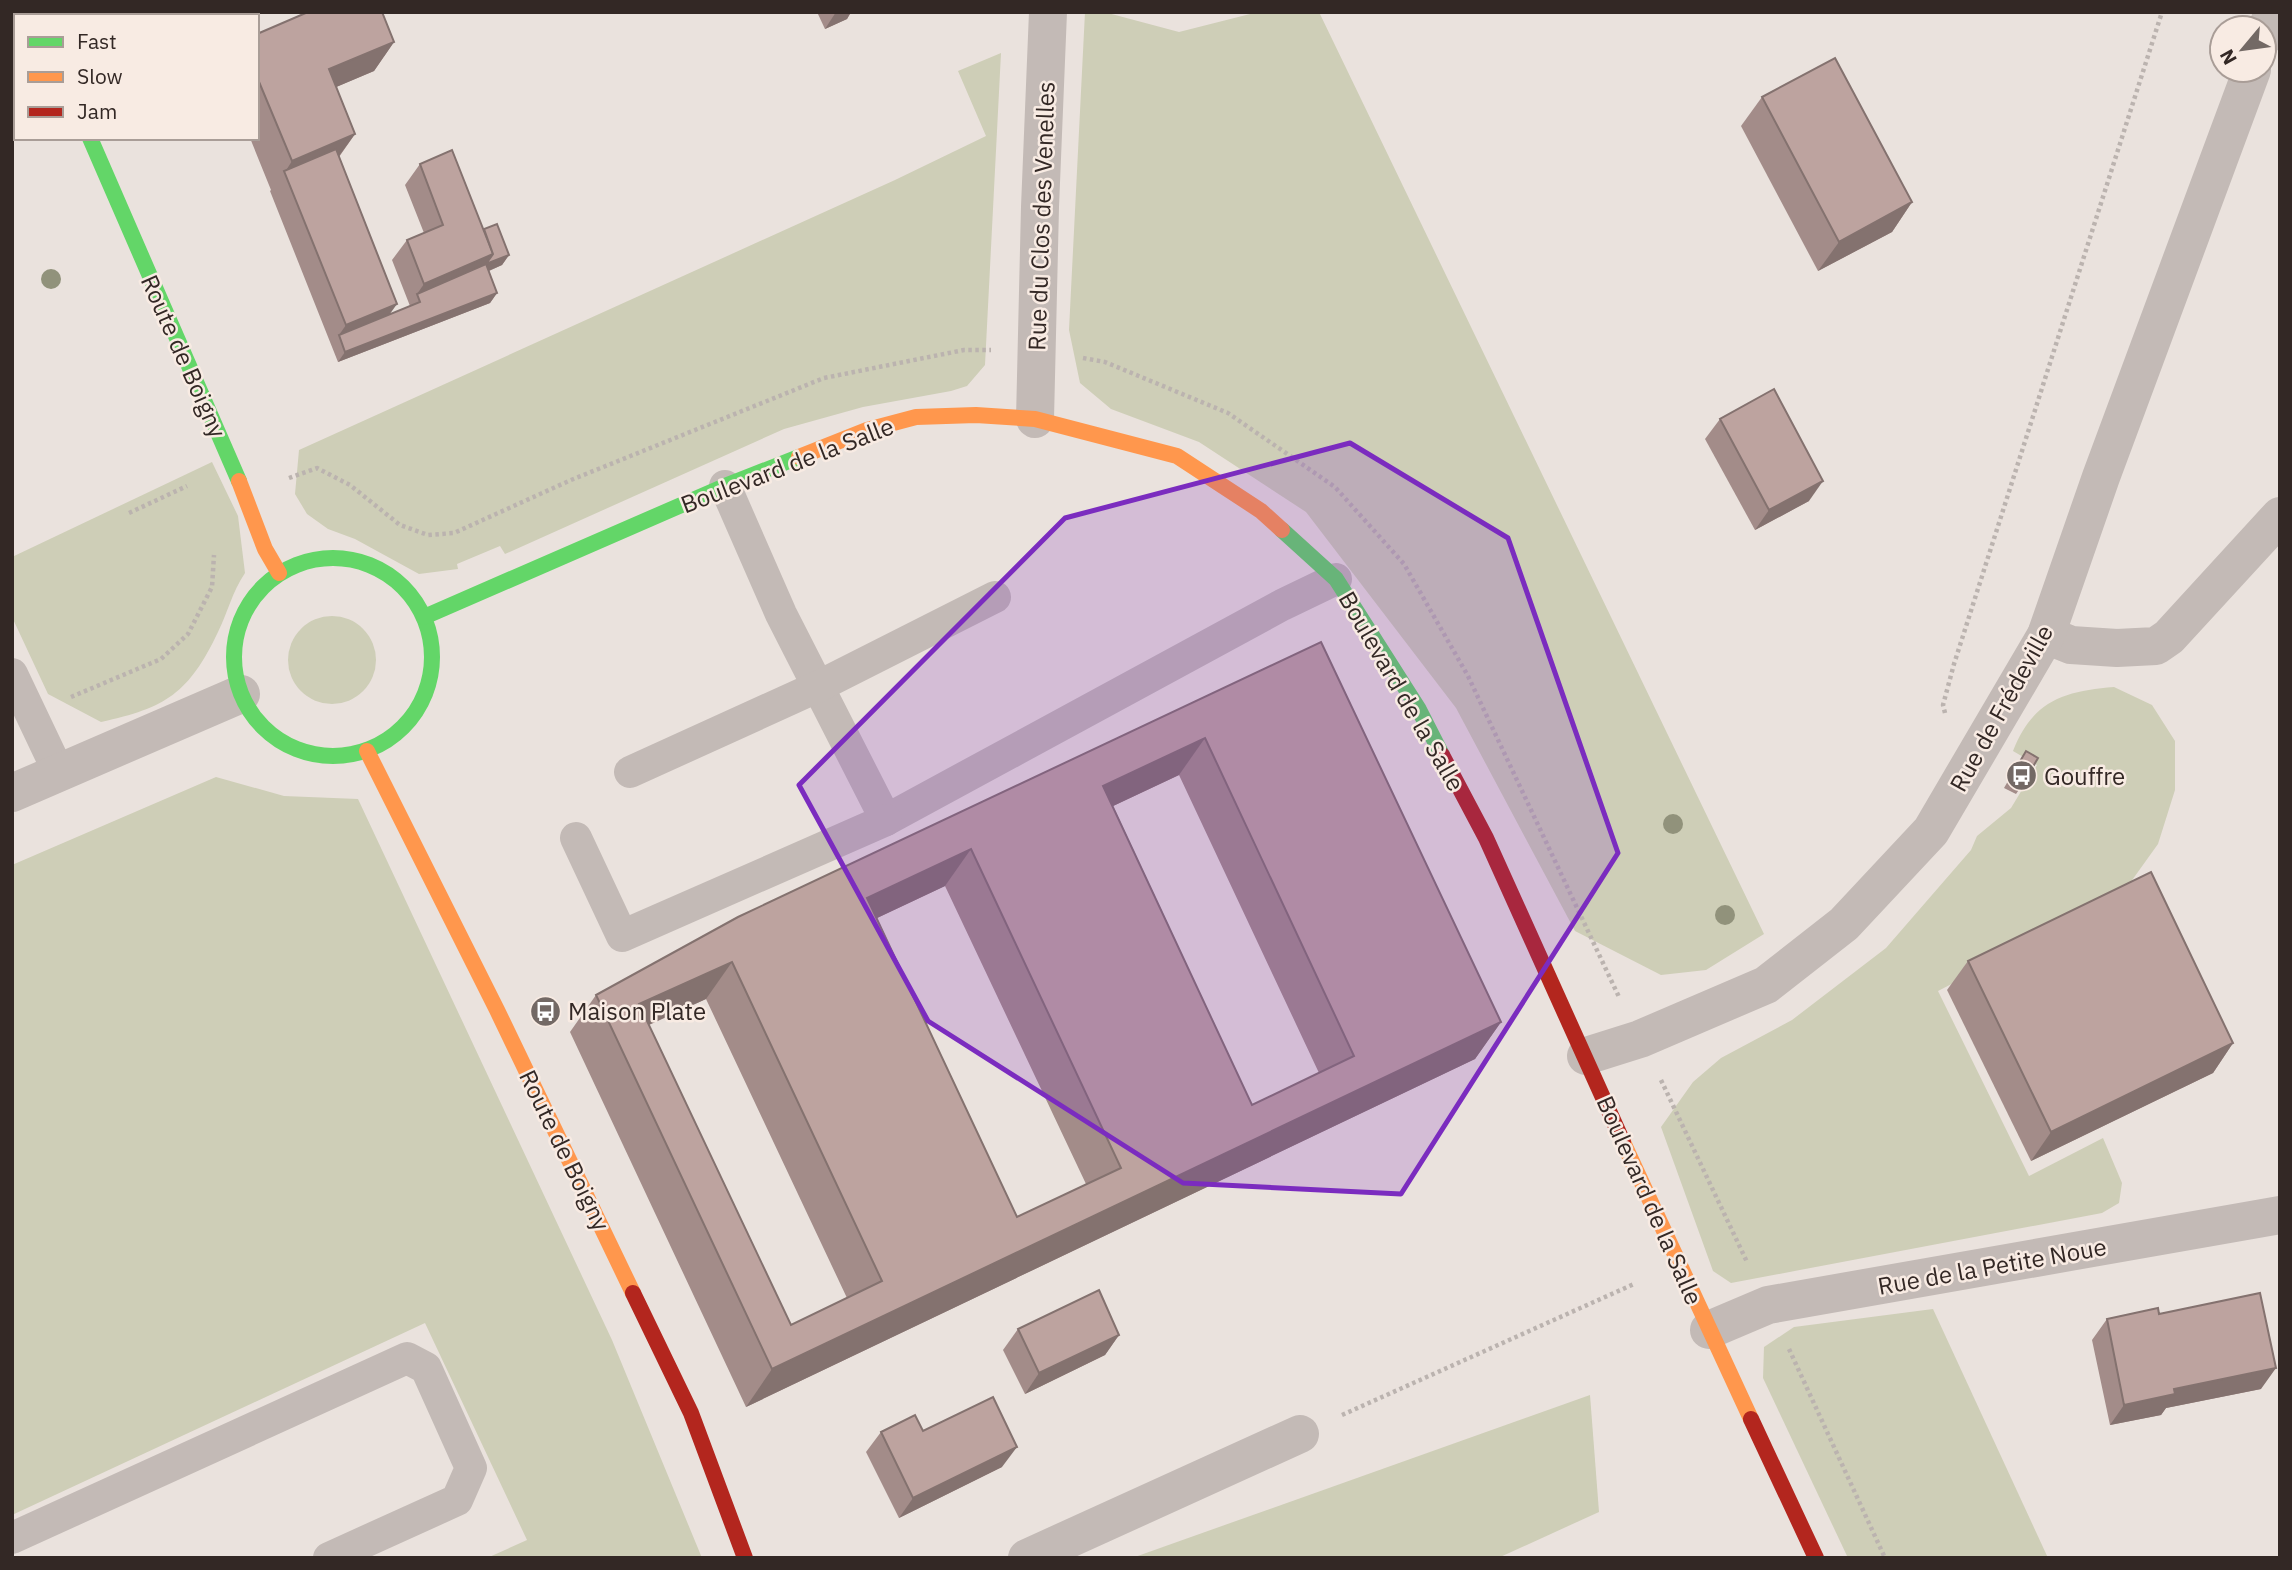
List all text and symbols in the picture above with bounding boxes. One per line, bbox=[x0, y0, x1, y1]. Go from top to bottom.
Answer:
legend bbox=[14, 14, 259, 140]
north arrow bbox=[2208, 14, 2278, 84]
text: Fast bbox=[77, 27, 117, 55]
text: N bbox=[2214, 45, 2242, 69]
text: Slow bbox=[77, 62, 123, 90]
street label: Rue du Clos des Venelles bbox=[1020, 81, 1062, 351]
text: Jam bbox=[77, 97, 117, 125]
street label: Route de Boigny bbox=[134, 269, 234, 443]
street label: Boulevard de la Salle bbox=[676, 410, 898, 520]
street label: Boulevard de la Salle bbox=[1332, 585, 1472, 797]
street label: Rue de Frédeville bbox=[1942, 619, 2060, 797]
bus stop icon: Gouffre bbox=[2004, 759, 2038, 793]
place label: Gouffre bbox=[2044, 760, 2125, 792]
bus stop icon: Maison Plate bbox=[528, 994, 562, 1028]
place label: Maison Plate bbox=[568, 995, 706, 1027]
street label: Route de Boigny bbox=[512, 1064, 618, 1236]
street label: Boulevard de la Salle bbox=[1590, 1090, 1710, 1310]
street label: Rue de la Petite Noue bbox=[1875, 1230, 2109, 1302]

